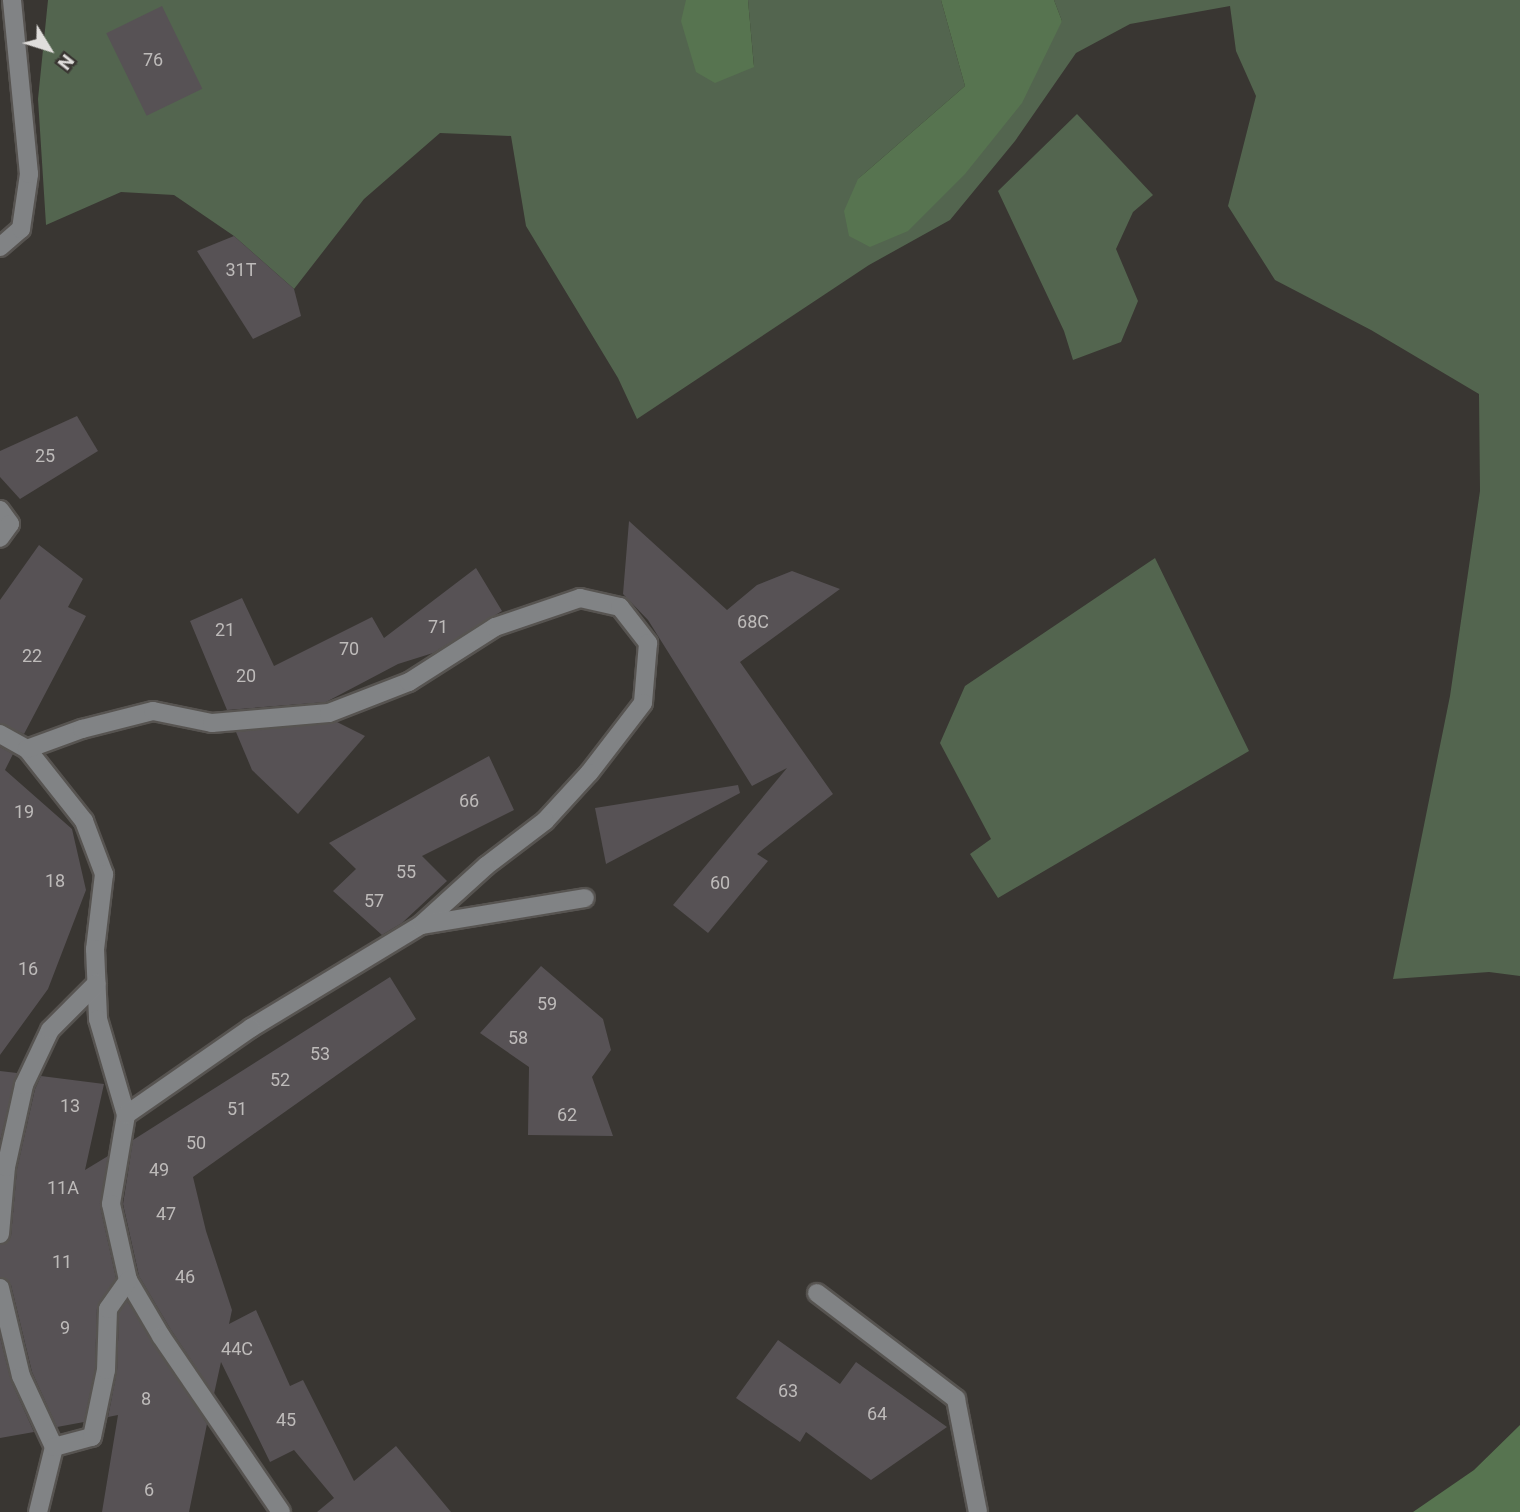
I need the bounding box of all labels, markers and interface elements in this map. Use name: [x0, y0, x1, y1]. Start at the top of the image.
north arrow: [14, 14, 84, 84]
house number: 76: [143, 49, 163, 71]
text: N: [53, 50, 79, 75]
house number: 31T: [226, 259, 256, 281]
house number: 25: [35, 445, 55, 467]
house number: 68C: [737, 611, 769, 633]
house number: 71: [428, 616, 448, 638]
house number: 21: [215, 619, 235, 641]
house number: 70: [339, 638, 359, 660]
house number: 22: [22, 645, 42, 667]
house number: 20: [236, 665, 256, 687]
house number: 66: [459, 790, 479, 812]
house number: 19: [14, 801, 34, 823]
house number: 55: [396, 861, 416, 883]
house number: 18: [45, 870, 65, 892]
house number: 60: [710, 872, 730, 894]
house number: 57: [364, 890, 384, 912]
house number: 16: [18, 958, 38, 980]
house number: 59: [537, 993, 557, 1015]
house number: 58: [508, 1027, 528, 1049]
house number: 53: [310, 1043, 330, 1065]
house number: 52: [270, 1069, 290, 1091]
house number: 13: [60, 1095, 80, 1117]
house number: 51: [227, 1098, 247, 1120]
house number: 62: [557, 1104, 577, 1126]
house number: 50: [186, 1132, 206, 1154]
house number: 49: [149, 1159, 169, 1181]
house number: 11A: [47, 1177, 79, 1199]
house number: 47: [156, 1203, 176, 1225]
house number: 11: [52, 1251, 72, 1273]
house number: 46: [175, 1266, 195, 1288]
house number: 9: [60, 1317, 70, 1339]
house number: 44C: [221, 1338, 253, 1360]
house number: 63: [778, 1380, 798, 1402]
house number: 8: [141, 1388, 151, 1410]
house number: 64: [867, 1403, 887, 1425]
house number: 45: [276, 1409, 296, 1431]
house number: 6: [144, 1479, 154, 1501]

